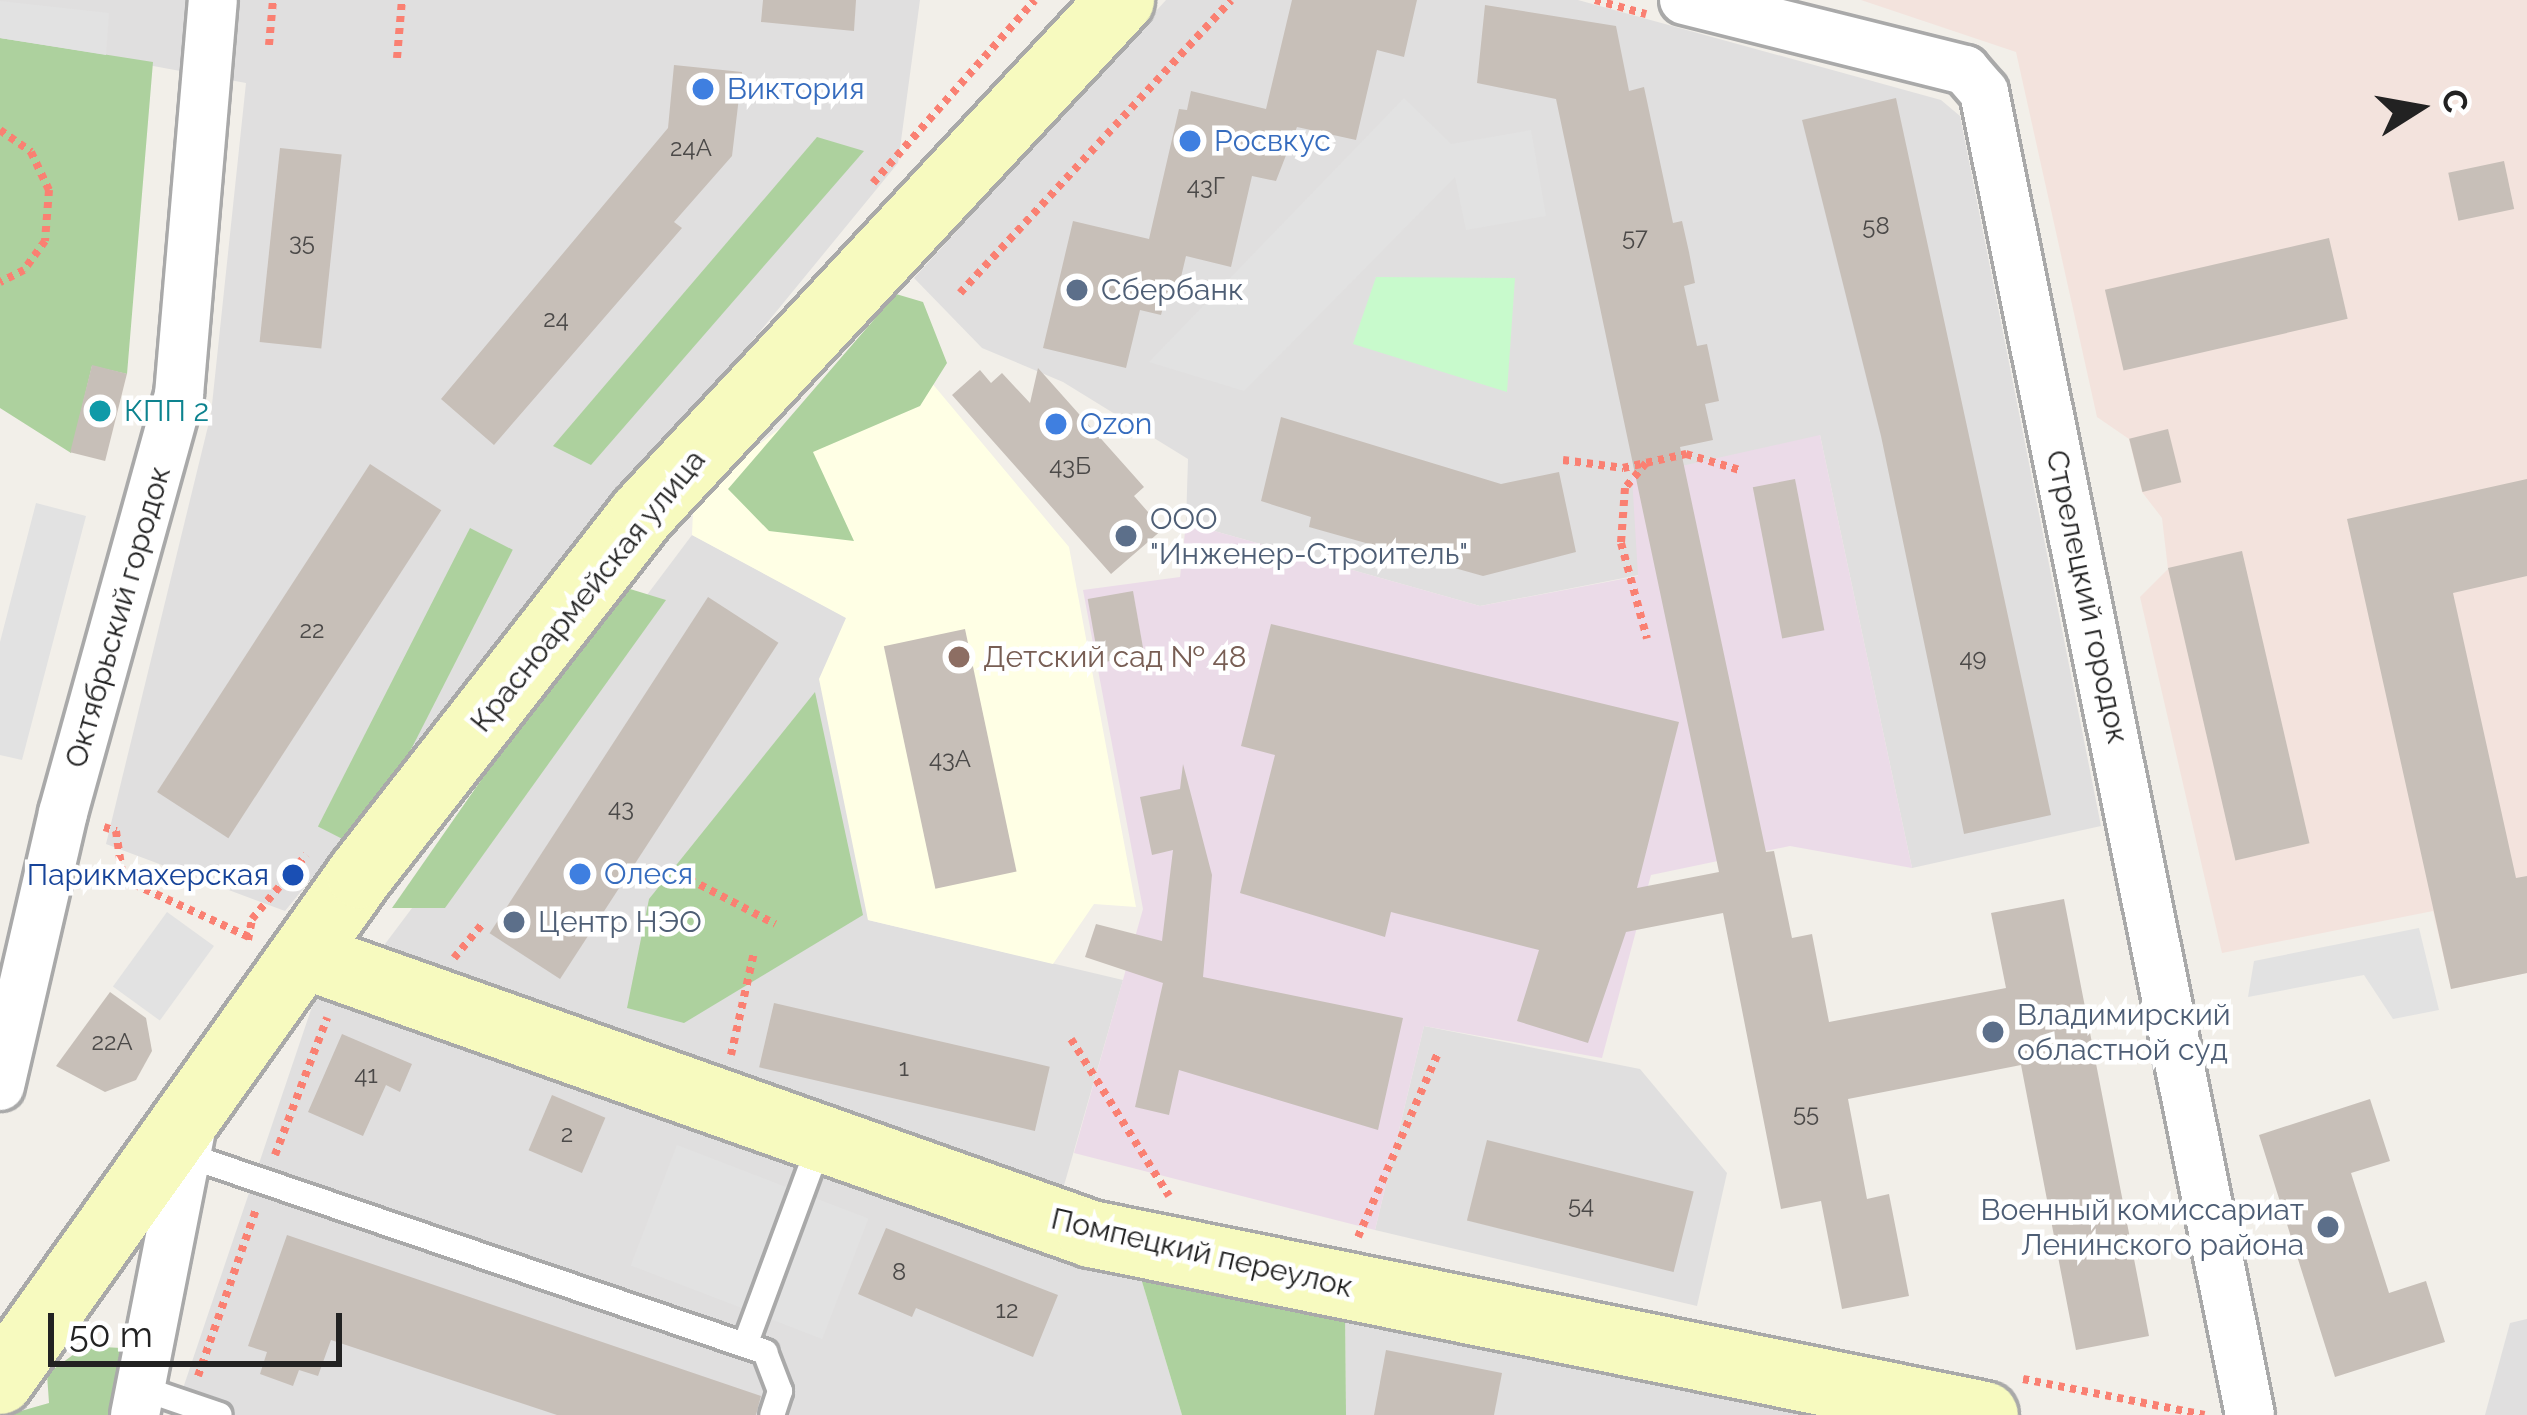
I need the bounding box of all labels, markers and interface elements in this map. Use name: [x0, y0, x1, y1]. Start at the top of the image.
north arrow: [2359, 48, 2479, 168]
place label: Виктория: [727, 71, 864, 107]
marker: Виктория: [690, 76, 716, 102]
text: С: [2434, 86, 2476, 116]
place label: Росвкус: [1214, 123, 1331, 159]
marker: Росвкус: [1177, 128, 1203, 154]
house number: 24А: [670, 134, 712, 162]
house number: 43Г: [1187, 172, 1225, 200]
house number: 58: [1862, 212, 1890, 240]
house number: 57: [1622, 223, 1648, 251]
house number: 35: [289, 228, 315, 256]
place label: Сбербанк: [1101, 272, 1244, 308]
marker: Сбербанк: [1064, 277, 1090, 303]
house number: 24: [543, 305, 569, 333]
place label: КПП 2: [124, 393, 209, 429]
marker: КПП 2: [87, 398, 113, 424]
place label: Ozon: [1080, 406, 1152, 442]
marker: Ozon: [1043, 411, 1069, 437]
street label: Красноармейская улица: [463, 442, 713, 740]
street label: Стрелецкий городок: [2038, 447, 2136, 747]
house number: 43Б: [1049, 452, 1091, 480]
street label: Октябрьский городок: [58, 462, 178, 772]
place label: ООО "Инженер-Строитель": [1150, 501, 1468, 572]
marker: ООО "Инженер-Строитель": [1113, 523, 1139, 549]
house number: 22: [299, 616, 325, 644]
place label: Детский сад № 48: [983, 639, 1247, 675]
marker: Детский сад № 48: [946, 644, 972, 670]
house number: 49: [1959, 644, 1987, 672]
house number: 43А: [929, 745, 971, 773]
house number: 43: [608, 794, 634, 822]
place label: Олеся: [604, 856, 693, 892]
place label: Парикмахерская: [27, 857, 269, 893]
marker: Олеся: [567, 861, 593, 887]
marker: Парикмахерская: [280, 862, 306, 888]
place label: Центр НЭО: [538, 904, 702, 940]
marker: Центр НЭО: [501, 909, 527, 935]
place label: Владимирский областной суд: [2017, 997, 2231, 1068]
marker: Владимирский областной суд: [1980, 1019, 2006, 1045]
house number: 22А: [91, 1028, 133, 1056]
house number: 1: [899, 1054, 909, 1082]
house number: 41: [354, 1061, 378, 1089]
house number: 55: [1793, 1099, 1819, 1127]
house number: 2: [561, 1120, 573, 1148]
house number: 54: [1568, 1191, 1594, 1219]
place label: Военный комиссариат Ленинского района: [1980, 1192, 2304, 1262]
street label: Помпецкий переулок: [1048, 1201, 1356, 1305]
marker: Военный комиссариат Ленинского района: [2315, 1214, 2341, 1240]
house number: 8: [892, 1258, 906, 1286]
scale bar: [54, 1289, 348, 1363]
house number: 12: [996, 1296, 1018, 1324]
text: 50 m: [69, 1313, 153, 1355]

